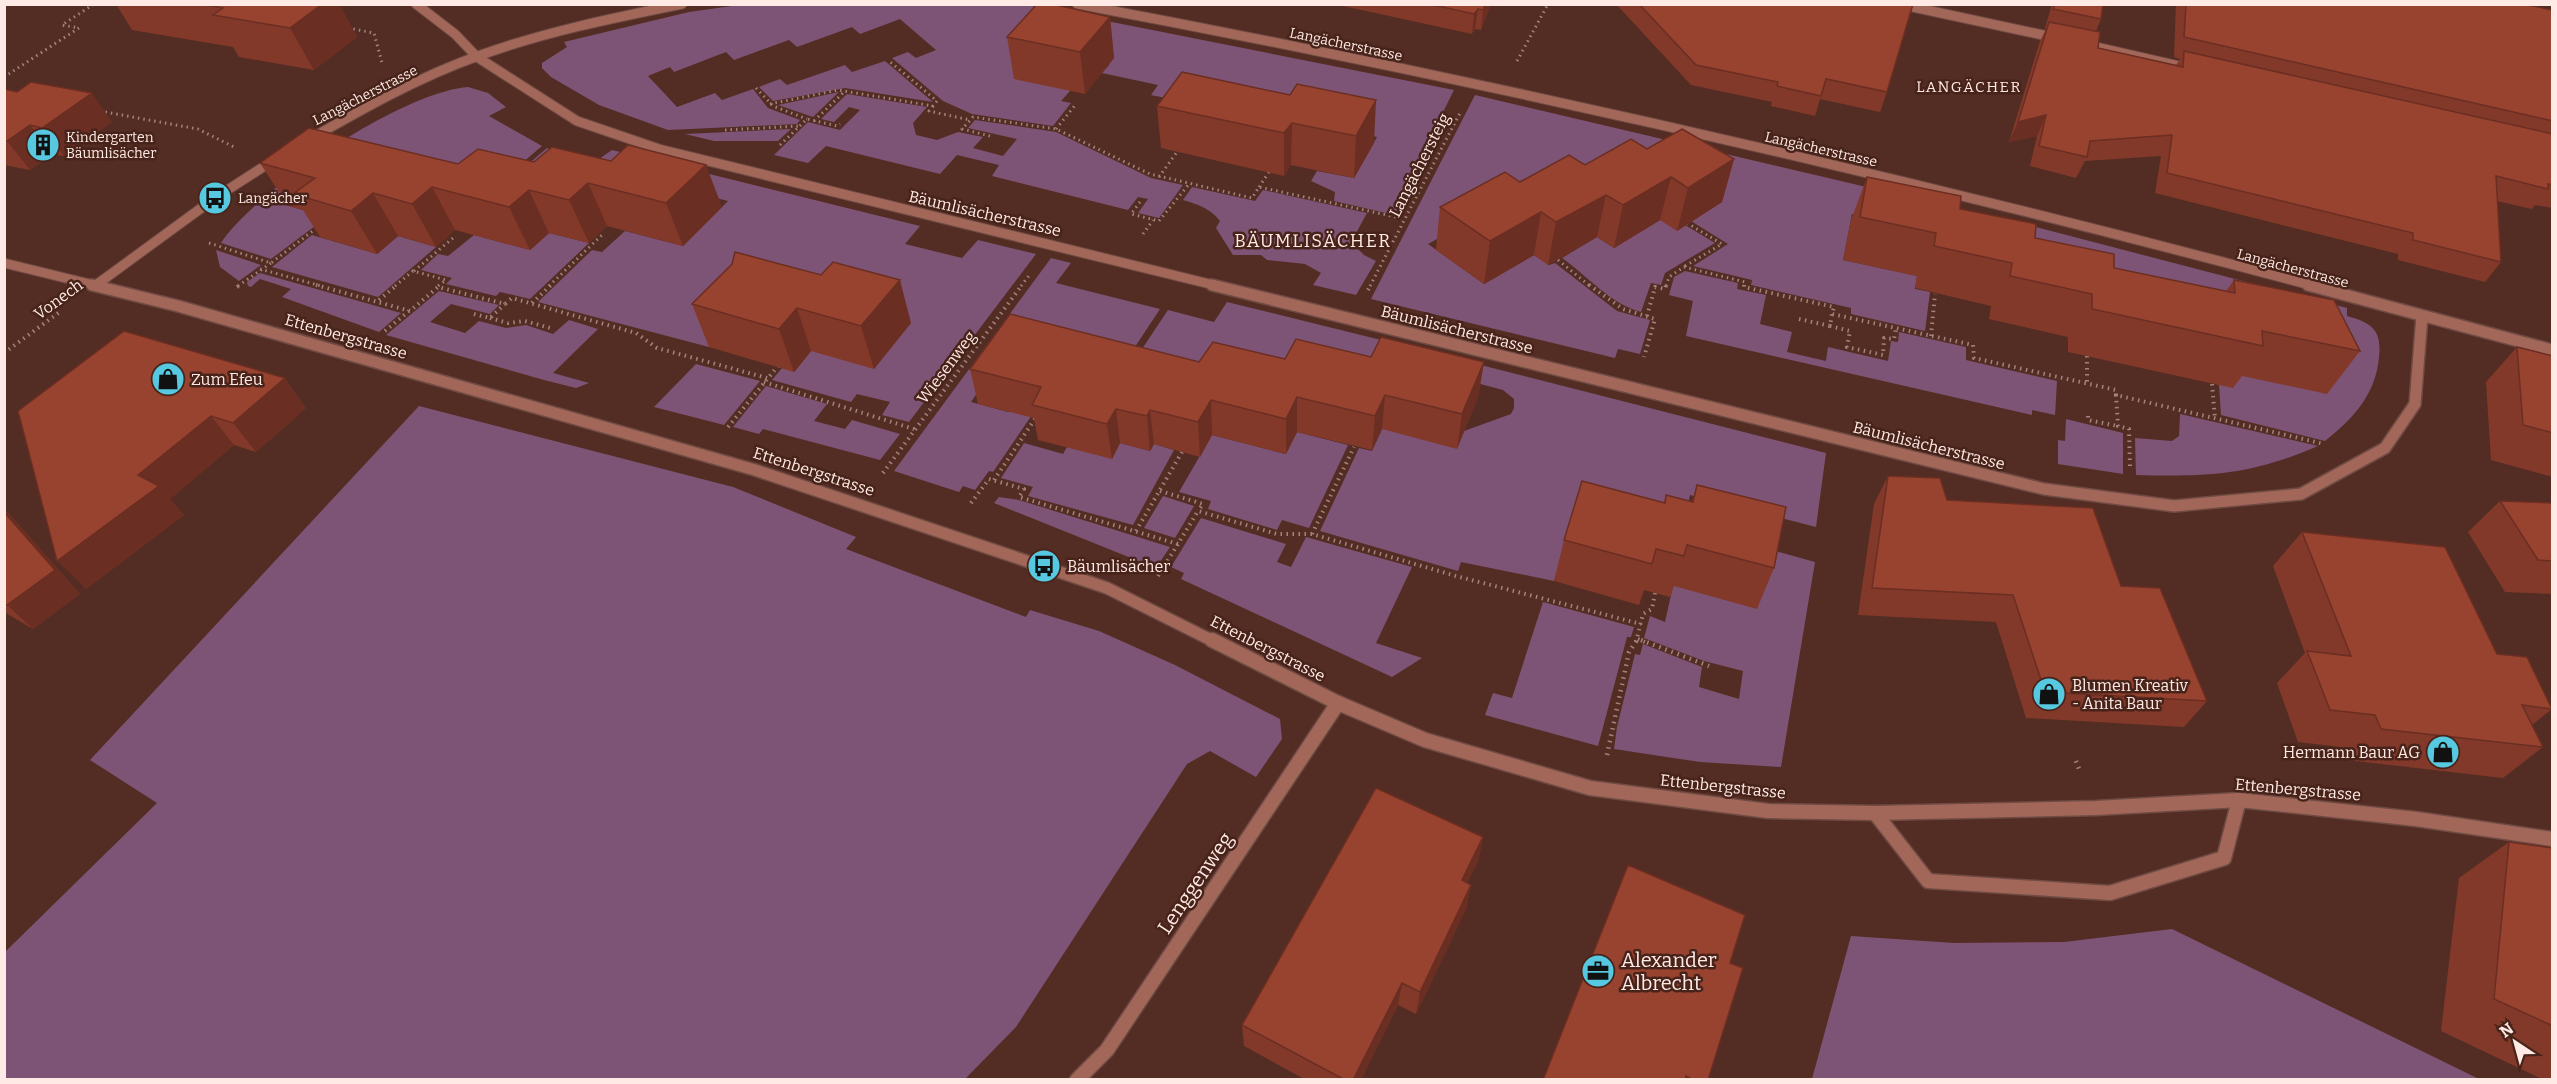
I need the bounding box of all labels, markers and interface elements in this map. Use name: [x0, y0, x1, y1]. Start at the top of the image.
street label: Langächerstrasse: [1288, 24, 1404, 65]
street label: Langächerstrasse: [310, 62, 420, 129]
district label: LANGÄCHER: [1916, 78, 2022, 96]
street label: Langächersteig: [1385, 110, 1454, 220]
building icon: Kindergarten Bäumlisächer: [25, 127, 61, 163]
street label: Langächerstrasse: [1763, 128, 1879, 171]
place label: Kindergarten Bäumlisächer: [66, 129, 156, 162]
bus stop icon: Langächer: [197, 180, 233, 216]
street label: Bäumlisächerstrasse: [907, 187, 1063, 240]
place label: Langächer: [238, 190, 307, 207]
district label: BÄUMLISÄCHER: [1234, 230, 1392, 252]
street label: Langächerstrasse: [2235, 245, 2351, 292]
street label: Vonech: [30, 275, 87, 324]
street label: Bäumlisächerstrasse: [1379, 301, 1535, 358]
street label: Ettenbergstrasse: [283, 310, 409, 363]
street label: Wiesenweg: [913, 327, 980, 407]
shop icon: Zum Efeu: [150, 361, 186, 397]
place label: Zum Efeu: [191, 370, 263, 389]
street label: Bäumlisächerstrasse: [1851, 417, 2007, 474]
street label: Ettenbergstrasse: [751, 443, 877, 500]
bus stop icon: Bäumlisächer: [1026, 548, 1062, 584]
place label: Bäumlisächer: [1067, 557, 1170, 576]
street label: Ettenbergstrasse: [1207, 611, 1328, 686]
shop icon: Blumen Kreativ - Anita Baur: [2031, 676, 2067, 712]
place label: Blumen Kreativ - Anita Baur: [2072, 676, 2189, 713]
shop icon: Hermann Baur AG: [2425, 734, 2461, 770]
place label: Hermann Baur AG: [2283, 743, 2420, 762]
street label: Ettenbergstrasse: [1659, 770, 1787, 803]
street label: Ettenbergstrasse: [2234, 775, 2362, 804]
street label: Lenggenweg: [1152, 828, 1238, 938]
place label: Alexander Albrecht: [1621, 948, 1717, 995]
office icon: Alexander Albrecht: [1580, 953, 1616, 989]
north arrow: [2485, 1012, 2545, 1072]
text: N: [2496, 1019, 2517, 1042]

